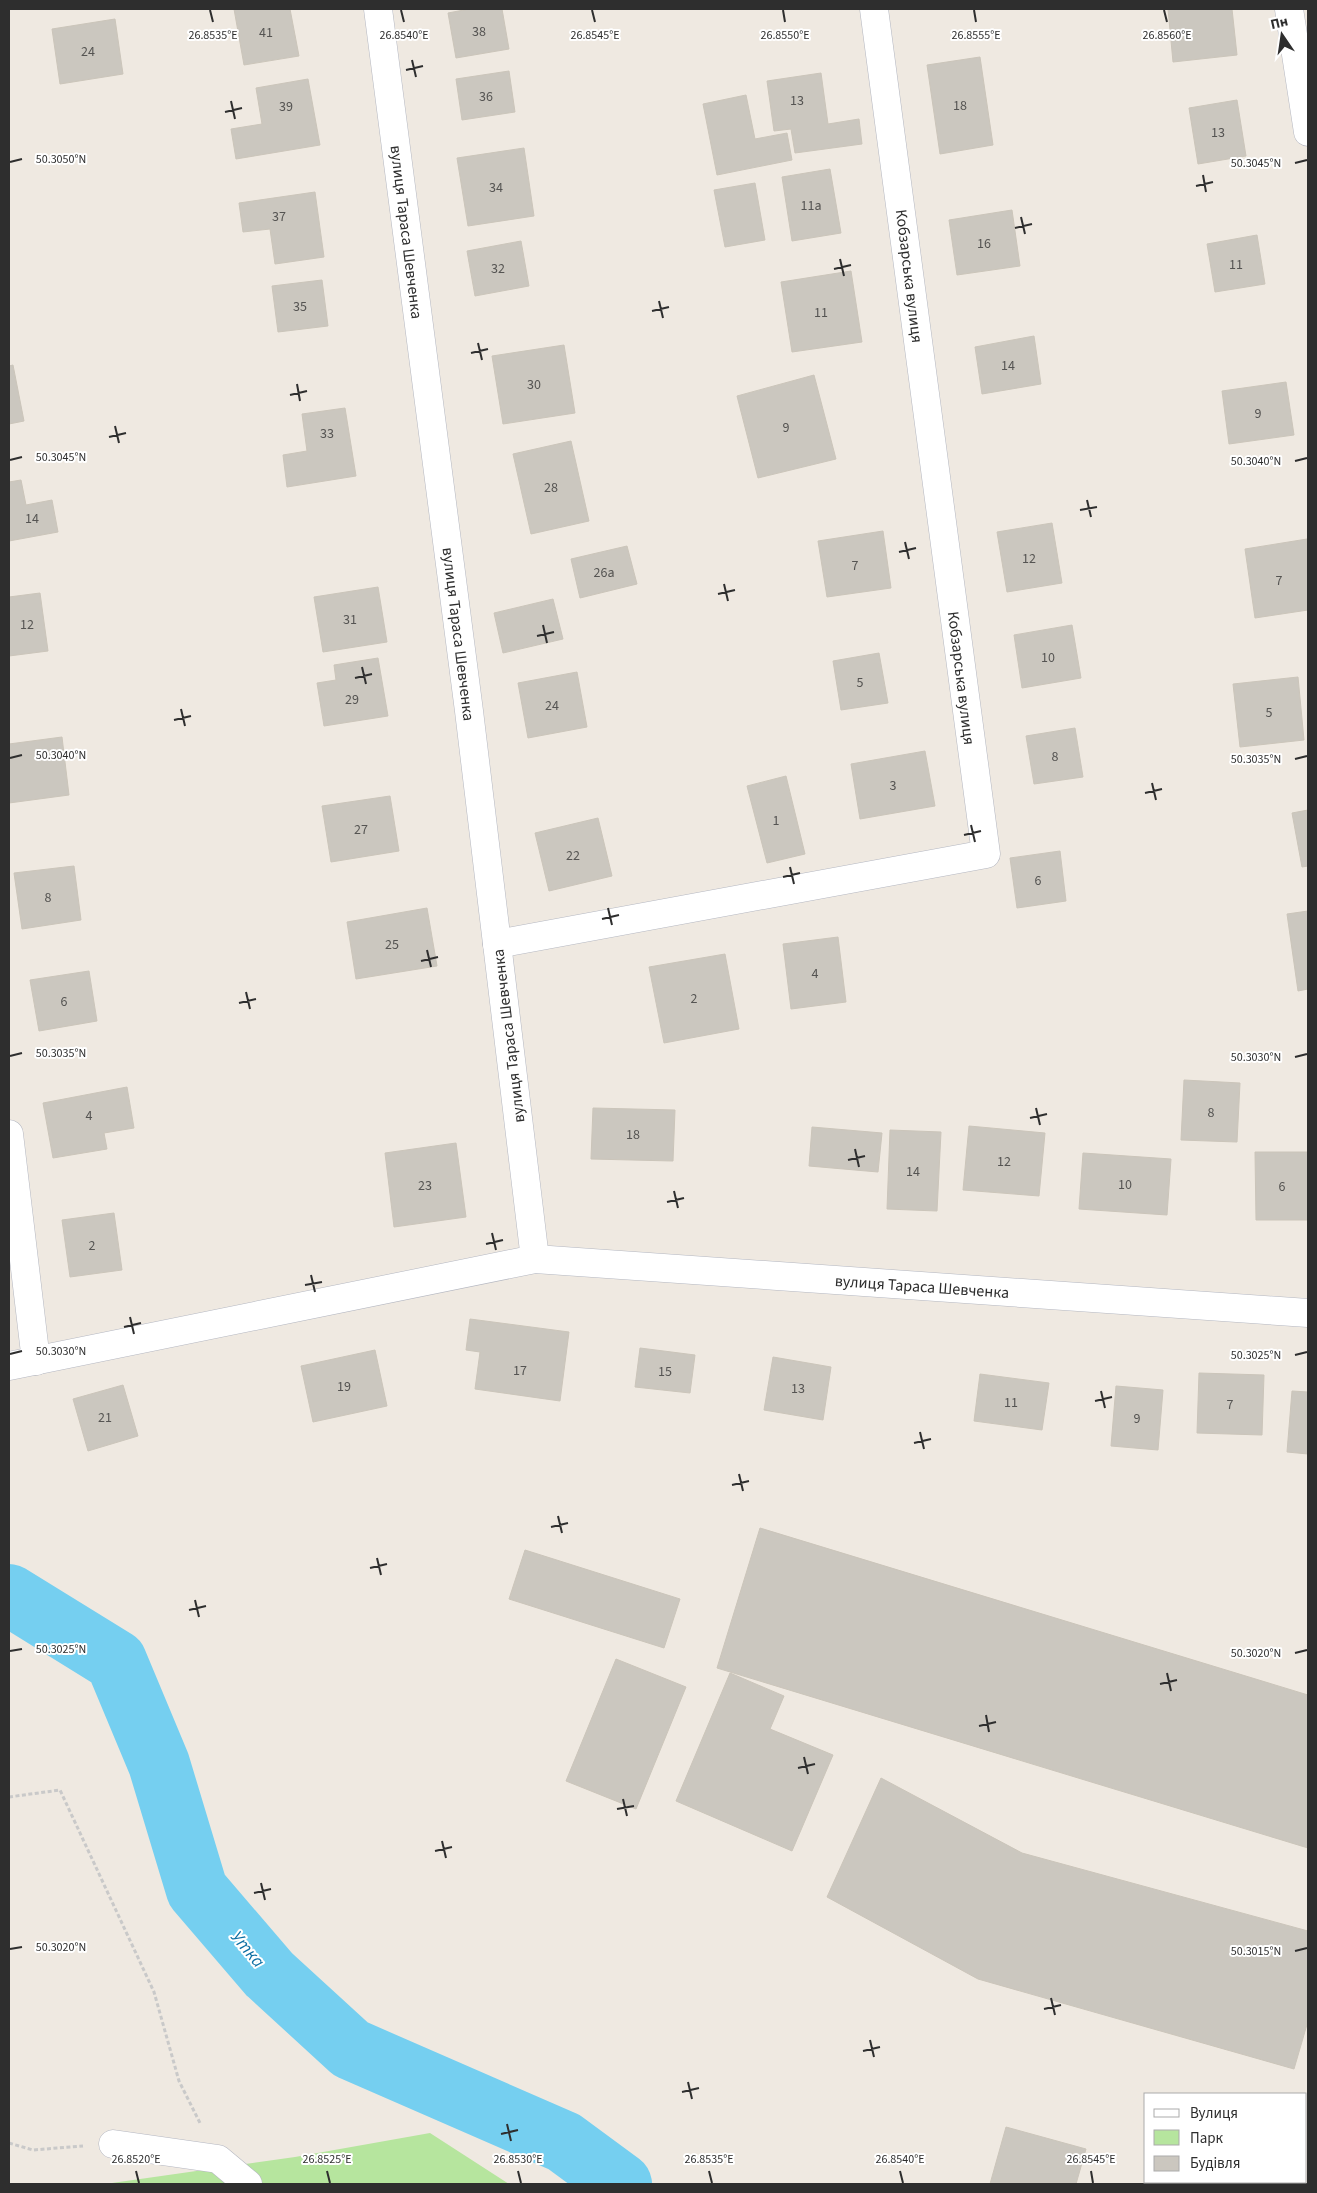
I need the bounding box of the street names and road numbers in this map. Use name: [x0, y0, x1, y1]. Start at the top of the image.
street label: вулиця Тараса Шевченка: [384, 144, 428, 320]
street label: Кобзарська вулиця: [890, 208, 928, 344]
street label: вулиця Тараса Шевченка: [436, 546, 480, 722]
street label: Кобзарська вулиця: [942, 610, 980, 746]
street label: вулиця Тараса Шевченка: [487, 948, 531, 1124]
street label: вулиця Тараса Шевченка: [834, 1270, 1010, 1304]

